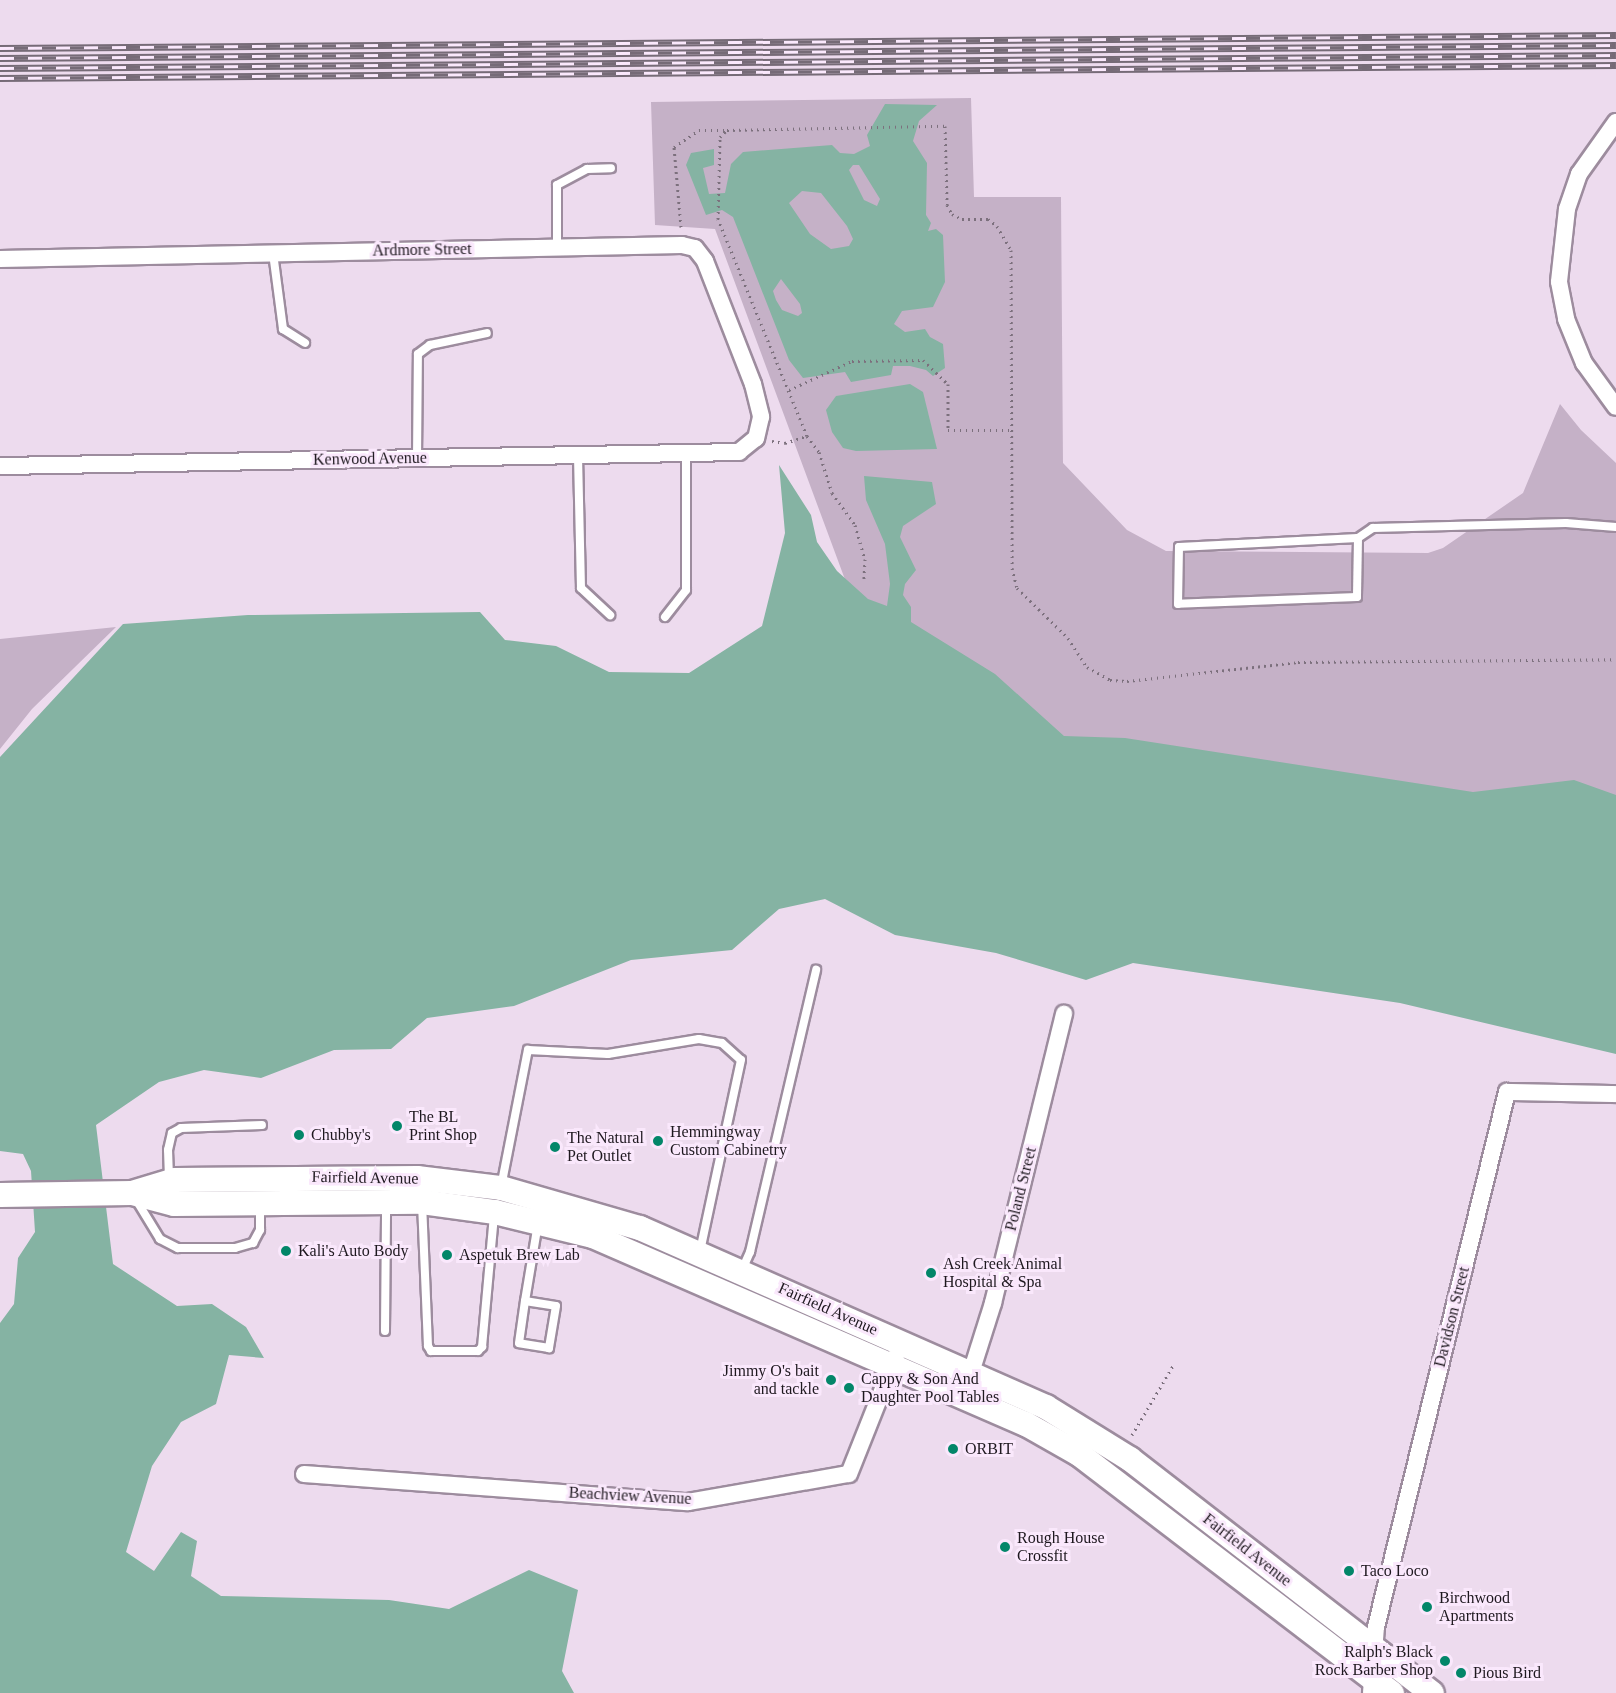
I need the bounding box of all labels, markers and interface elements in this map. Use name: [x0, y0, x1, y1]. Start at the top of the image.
street label: Ardmore Street: [372, 240, 472, 260]
street label: Kenwood Avenue: [312, 448, 428, 470]
place label: The BL Print Shop: [409, 1107, 477, 1145]
marker: The BL Print Shop: [390, 1119, 404, 1133]
place label: Hemmingway Custom Cabinetry: [670, 1122, 787, 1160]
place label: Chubby's: [311, 1125, 371, 1145]
marker: Chubby's: [292, 1128, 306, 1142]
place label: The Natural Pet Outlet: [567, 1128, 644, 1166]
marker: Hemmingway Custom Cabinetry: [651, 1134, 665, 1148]
marker: The Natural Pet Outlet: [548, 1140, 562, 1154]
street label: Poland Street: [1001, 1145, 1041, 1233]
street label: Fairfield Avenue: [311, 1167, 419, 1189]
place label: Kali's Auto Body: [298, 1241, 409, 1261]
marker: Kali's Auto Body: [279, 1244, 293, 1258]
place label: Aspetuk Brew Lab: [459, 1245, 580, 1265]
marker: Aspetuk Brew Lab: [440, 1248, 454, 1262]
place label: Ash Creek Animal Hospital & Spa: [943, 1254, 1063, 1292]
street label: Davidson Street: [1430, 1265, 1474, 1369]
marker: Ash Creek Animal Hospital & Spa: [924, 1266, 938, 1280]
street label: Fairfield Avenue: [775, 1278, 881, 1340]
place label: Jimmy O's bait and tackle: [723, 1361, 819, 1399]
place label: Cappy & Son And Daughter Pool Tables: [861, 1369, 999, 1407]
marker: Jimmy O's bait and tackle: [824, 1373, 838, 1387]
marker: Cappy & Son And Daughter Pool Tables: [842, 1381, 856, 1395]
place label: ORBIT: [965, 1439, 1013, 1459]
marker: ORBIT: [946, 1442, 960, 1456]
street label: Beachview Avenue: [568, 1483, 692, 1509]
street label: Fairfield Avenue: [1199, 1509, 1295, 1591]
place label: Rough House Crossfit: [1017, 1528, 1105, 1566]
marker: Rough House Crossfit: [998, 1540, 1012, 1554]
place label: Taco Loco: [1361, 1561, 1429, 1581]
marker: Taco Loco: [1342, 1564, 1356, 1578]
place label: Birchwood Apartments: [1439, 1588, 1514, 1626]
marker: Birchwood Apartments: [1420, 1600, 1434, 1614]
place label: Ralph's Black Rock Barber Shop: [1315, 1642, 1433, 1680]
marker: Ralph's Black Rock Barber Shop: [1438, 1654, 1452, 1668]
place label: Pious Bird: [1473, 1663, 1541, 1683]
marker: Pious Bird: [1454, 1666, 1468, 1680]

